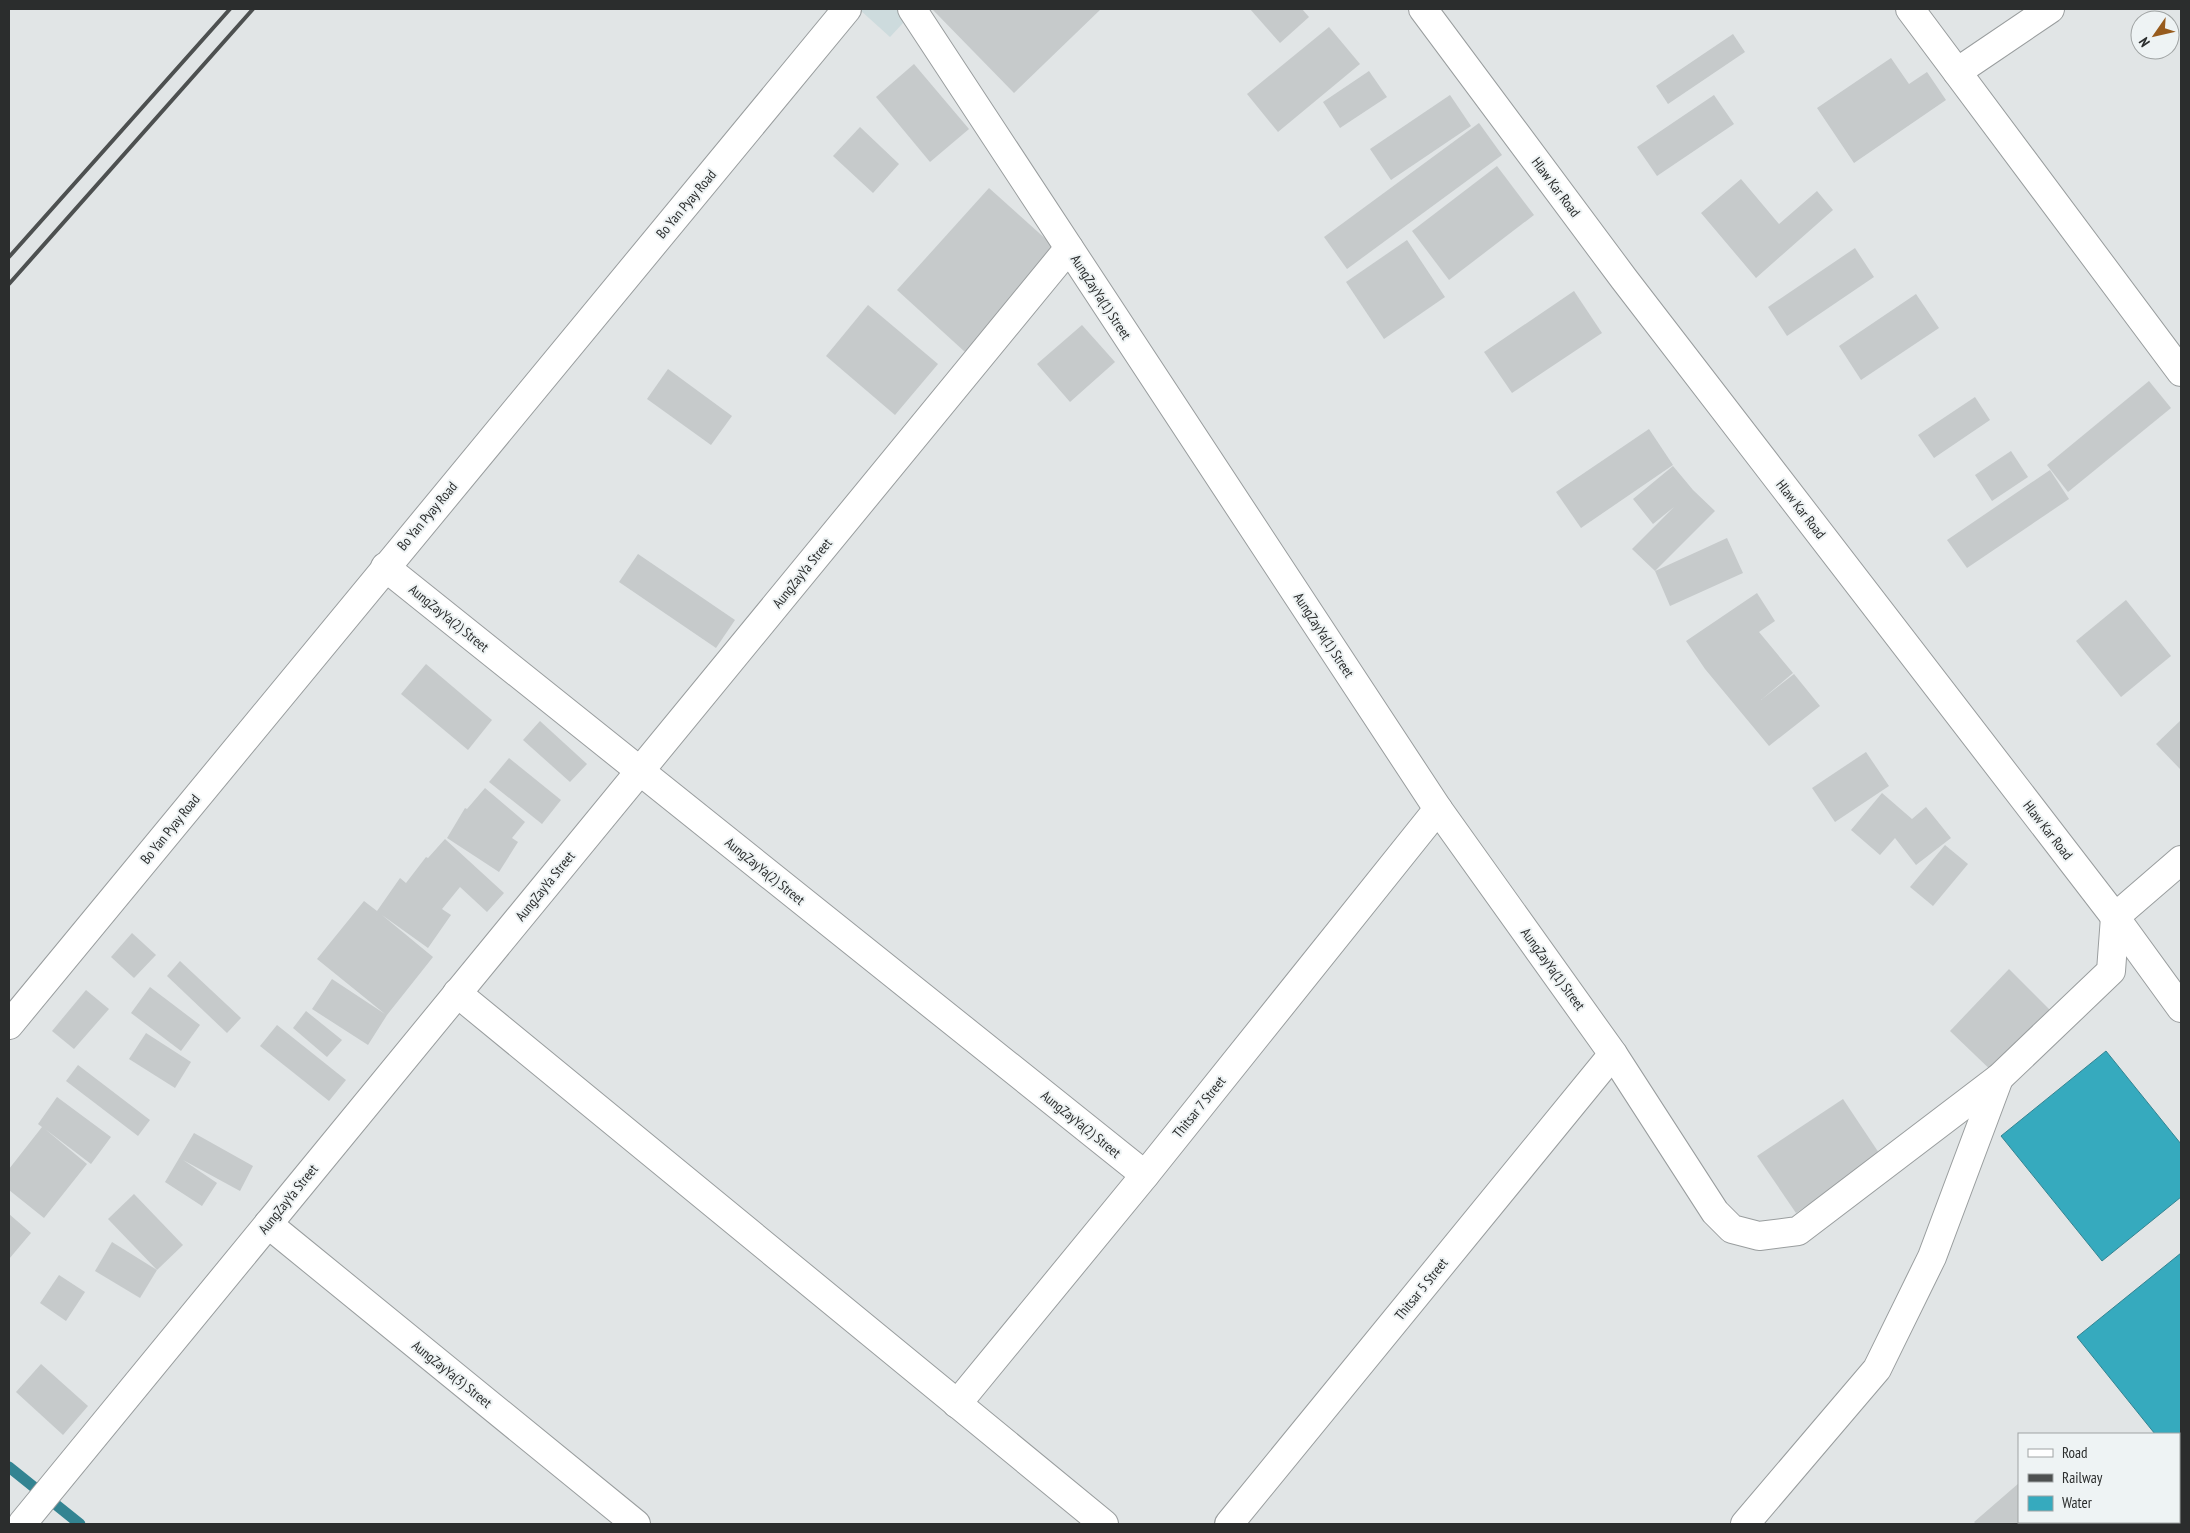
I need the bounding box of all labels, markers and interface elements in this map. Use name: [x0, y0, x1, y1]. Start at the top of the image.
north arrow: [2130, 10, 2180, 60]
text: N: [2135, 34, 2154, 50]
street label: Hlaw Kar Road: [1528, 154, 1584, 220]
street label: Bo Yan Pyay Road: [652, 166, 720, 242]
street label: AungZayYa(1) Street: [1067, 251, 1135, 343]
street label: Hlaw Kar Road: [1772, 476, 1830, 542]
street label: Bo Yan Pyay Road: [393, 478, 461, 554]
street label: AungZayYa Street: [768, 534, 836, 612]
street label: AungZayYa(2) Street: [405, 580, 493, 656]
street label: AungZayYa(1) Street: [1290, 589, 1358, 681]
street label: Bo Yan Pyay Road: [136, 791, 204, 867]
street label: Hlaw Kar Road: [2019, 797, 2077, 863]
street label: AungZayYa(2) Street: [721, 833, 809, 909]
street label: AungZayYa Street: [511, 847, 579, 925]
street label: AungZayYa(1) Street: [1517, 924, 1589, 1014]
street label: Thitsar 7 Street: [1169, 1072, 1229, 1141]
street label: AungZayYa(2) Street: [1037, 1086, 1125, 1162]
street label: AungZayYa Street: [254, 1160, 322, 1238]
street label: Thitsar 5 Street: [1390, 1254, 1452, 1324]
street label: AungZayYa(3) Street: [408, 1336, 496, 1412]
legend: [2018, 1433, 2180, 1523]
text: Road: [2062, 1443, 2088, 1462]
text: Railway: [2062, 1468, 2103, 1487]
text: Water: [2062, 1493, 2093, 1512]

